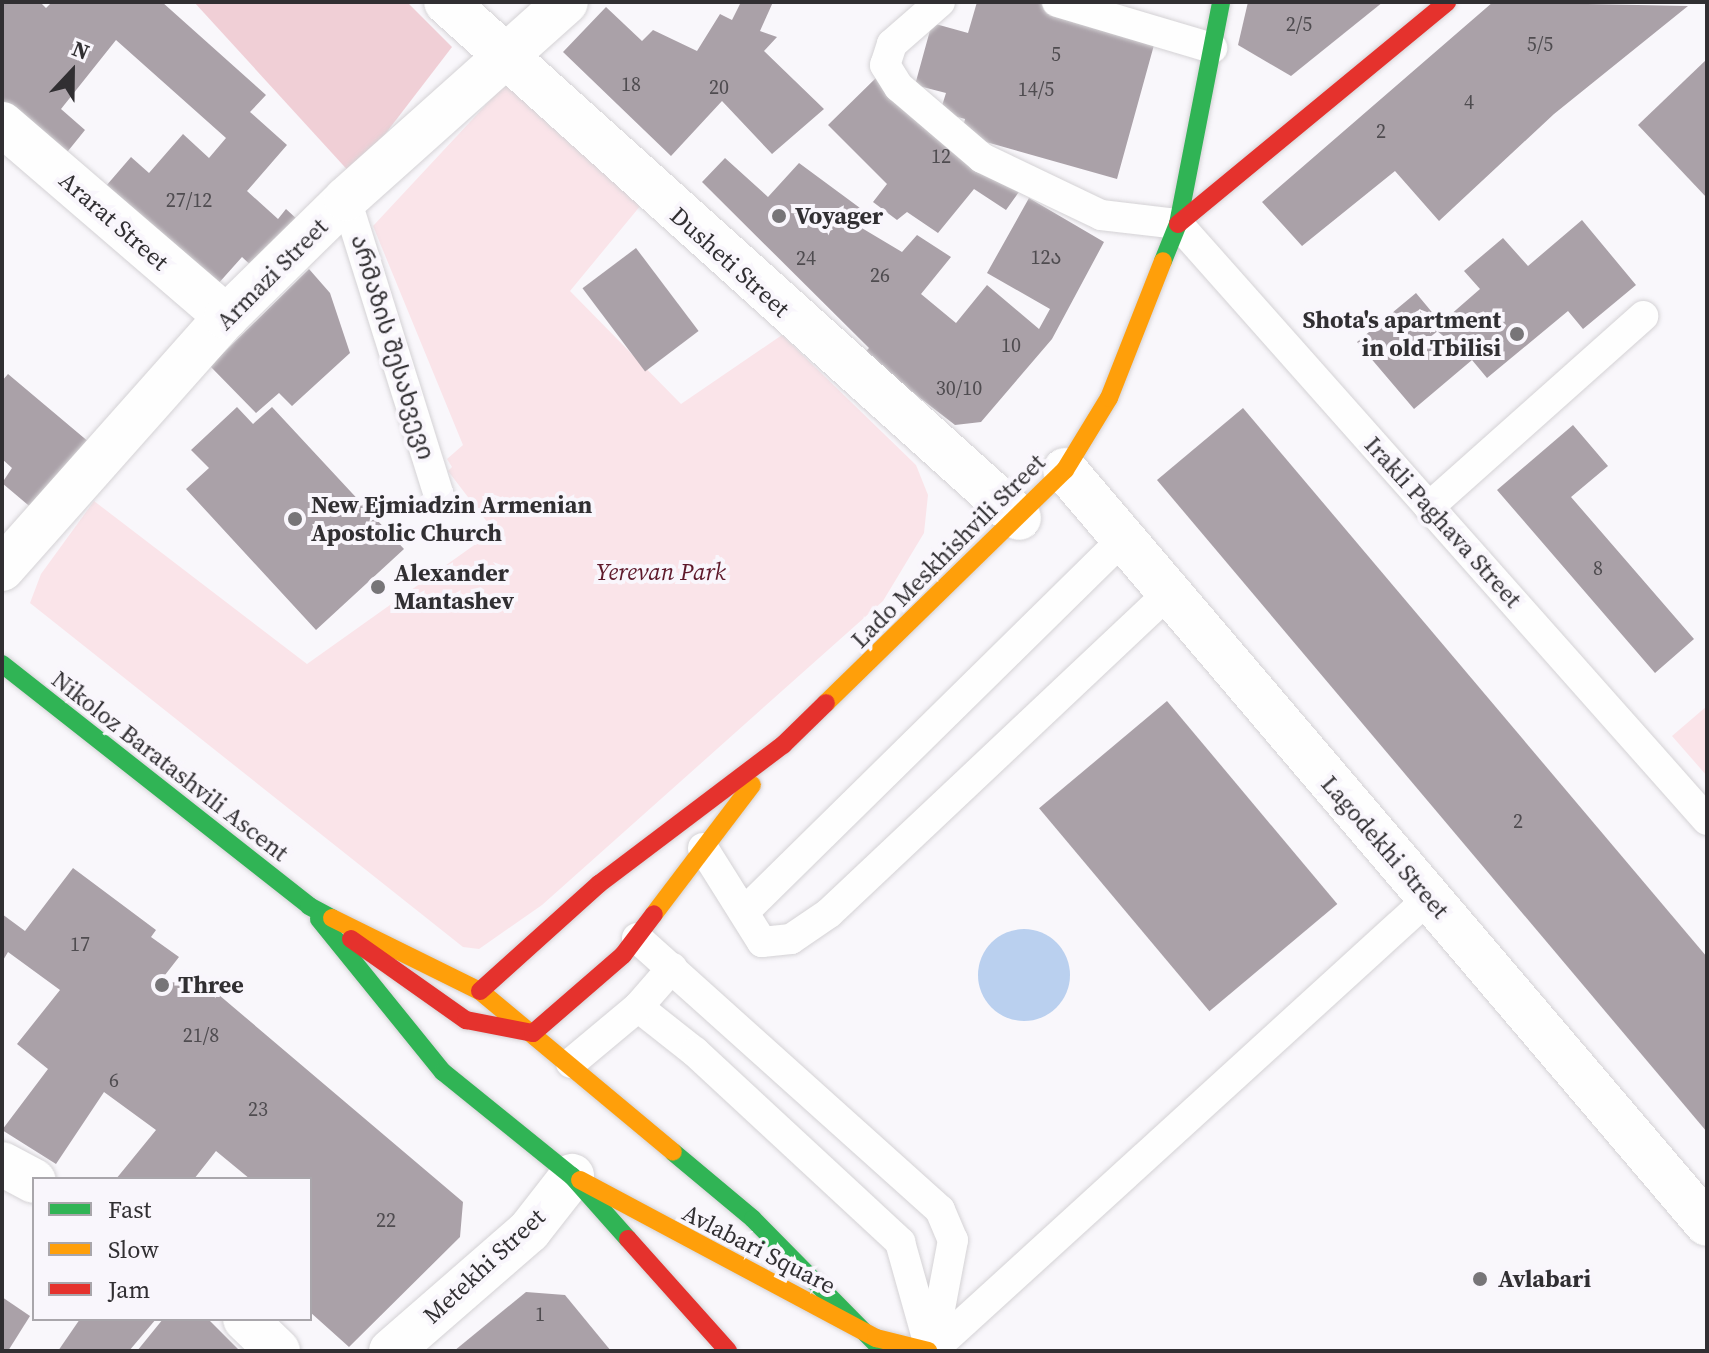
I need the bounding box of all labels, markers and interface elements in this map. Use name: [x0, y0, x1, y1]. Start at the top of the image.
house number: 2/5: [1286, 12, 1312, 36]
north arrow: [32, 32, 112, 112]
house number: 5/5: [1527, 32, 1553, 56]
text: N: [68, 33, 94, 67]
house number: 5: [1051, 42, 1061, 66]
house number: 18: [621, 72, 641, 96]
house number: 20: [709, 75, 729, 99]
house number: 14/5: [1018, 77, 1054, 101]
house number: 4: [1464, 90, 1474, 114]
house number: 2: [1376, 119, 1386, 143]
house number: 12: [931, 144, 951, 168]
street label: Ararat Street: [53, 166, 175, 276]
house number: 27/12: [166, 188, 212, 212]
street label: Dusheti Street: [664, 201, 796, 323]
place label: Voyager: [795, 202, 883, 230]
marker: Voyager: [770, 207, 788, 225]
street label: Armazi Street: [210, 212, 334, 336]
street label: არმაზის შესახვევი: [345, 231, 441, 463]
house number: 12ა: [1031, 245, 1061, 269]
house number: 24: [796, 246, 816, 270]
house number: 26: [870, 263, 890, 287]
place label: Shota's apartment in old Tbilisi: [1302, 306, 1501, 362]
marker: Shota's apartment in old Tbilisi: [1508, 325, 1526, 343]
house number: 10: [1001, 333, 1021, 357]
house number: 30/10: [936, 376, 982, 400]
street label: Irakli Paghava Street: [1359, 431, 1527, 613]
street label: Lado Meskhishvili Street: [845, 448, 1051, 654]
place label: New Ejmiadzin Armenian Apostolic Church: [311, 491, 592, 547]
marker: New Ejmiadzin Armenian Apostolic Church: [286, 510, 304, 528]
house number: 8: [1593, 556, 1603, 580]
park label: Yerevan Park: [596, 558, 726, 586]
place label: Alexander Mantashev: [394, 559, 514, 615]
marker: Alexander Mantashev: [369, 578, 387, 596]
street label: Nikoloz Baratashvili Ascent: [46, 665, 294, 867]
street label: Lagodekhi Street: [1315, 770, 1455, 924]
house number: 2: [1513, 809, 1523, 833]
house number: 17: [70, 932, 90, 956]
place label: Three: [178, 971, 244, 999]
marker: Three: [153, 976, 171, 994]
house number: 21/8: [183, 1023, 219, 1047]
house number: 6: [109, 1068, 119, 1092]
house number: 23: [248, 1097, 268, 1121]
legend: [32, 1177, 312, 1321]
text: Fast: [108, 1193, 151, 1226]
street label: Avlabari Square: [678, 1198, 840, 1300]
street label: Metekhi Street: [417, 1202, 551, 1330]
house number: 22: [376, 1208, 396, 1232]
text: Slow: [108, 1233, 159, 1266]
place label: Avlabari: [1498, 1265, 1591, 1293]
marker: Avlabari: [1469, 1268, 1491, 1290]
text: Jam: [108, 1273, 150, 1306]
house number: 1: [535, 1302, 545, 1326]

